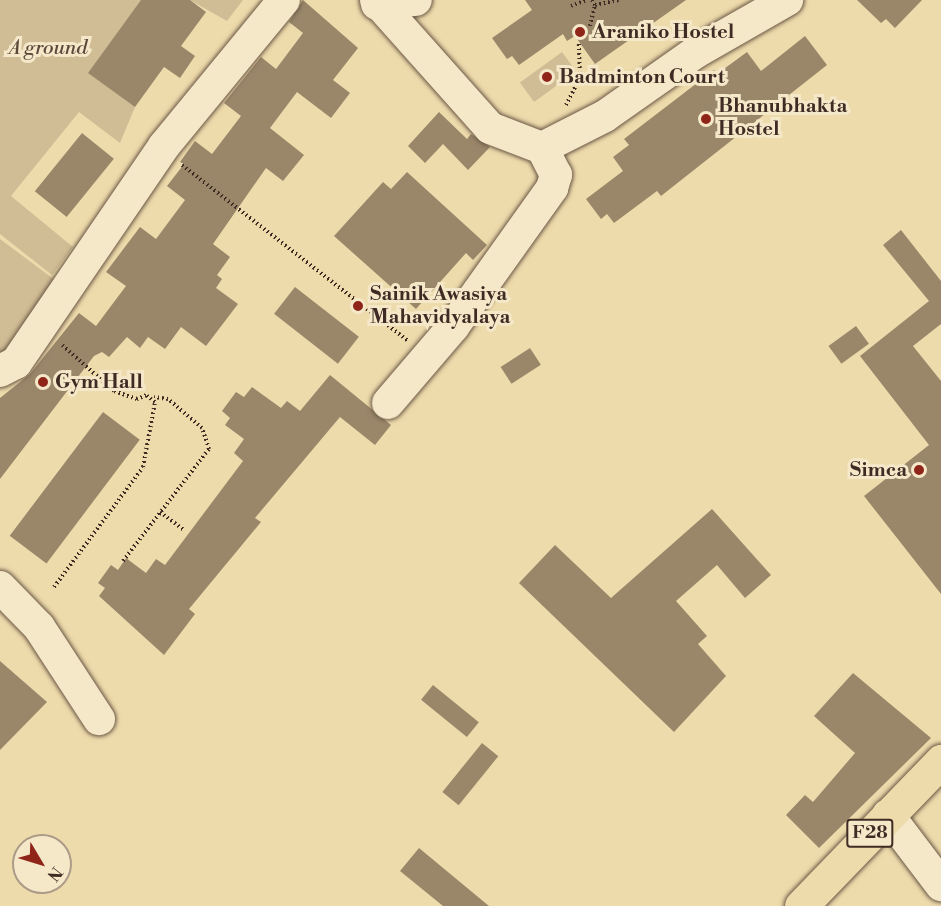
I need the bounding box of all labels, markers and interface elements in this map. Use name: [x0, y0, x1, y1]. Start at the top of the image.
place label: Araniko Hostel: [592, 20, 734, 44]
marker: Araniko Hostel: [573, 25, 587, 39]
park label: A ground: [9, 36, 87, 60]
place label: Badminton Court: [559, 65, 725, 89]
marker: Badminton Court: [540, 70, 554, 84]
place label: Bhanubhakta Hostel: [718, 95, 847, 142]
marker: Bhanubhakta Hostel: [699, 112, 713, 126]
place label: Sainik Awasiya Mahavidyalaya: [370, 282, 510, 329]
marker: Sainik Awasiya Mahavidyalaya: [351, 299, 365, 313]
place label: Gym Hall: [55, 370, 143, 394]
marker: Gym Hall: [36, 375, 50, 389]
place label: Simca: [850, 458, 907, 482]
marker: Simca: [912, 463, 926, 477]
road number: F28: [846, 818, 894, 848]
north arrow: [12, 834, 72, 894]
text: N: [43, 863, 66, 885]

